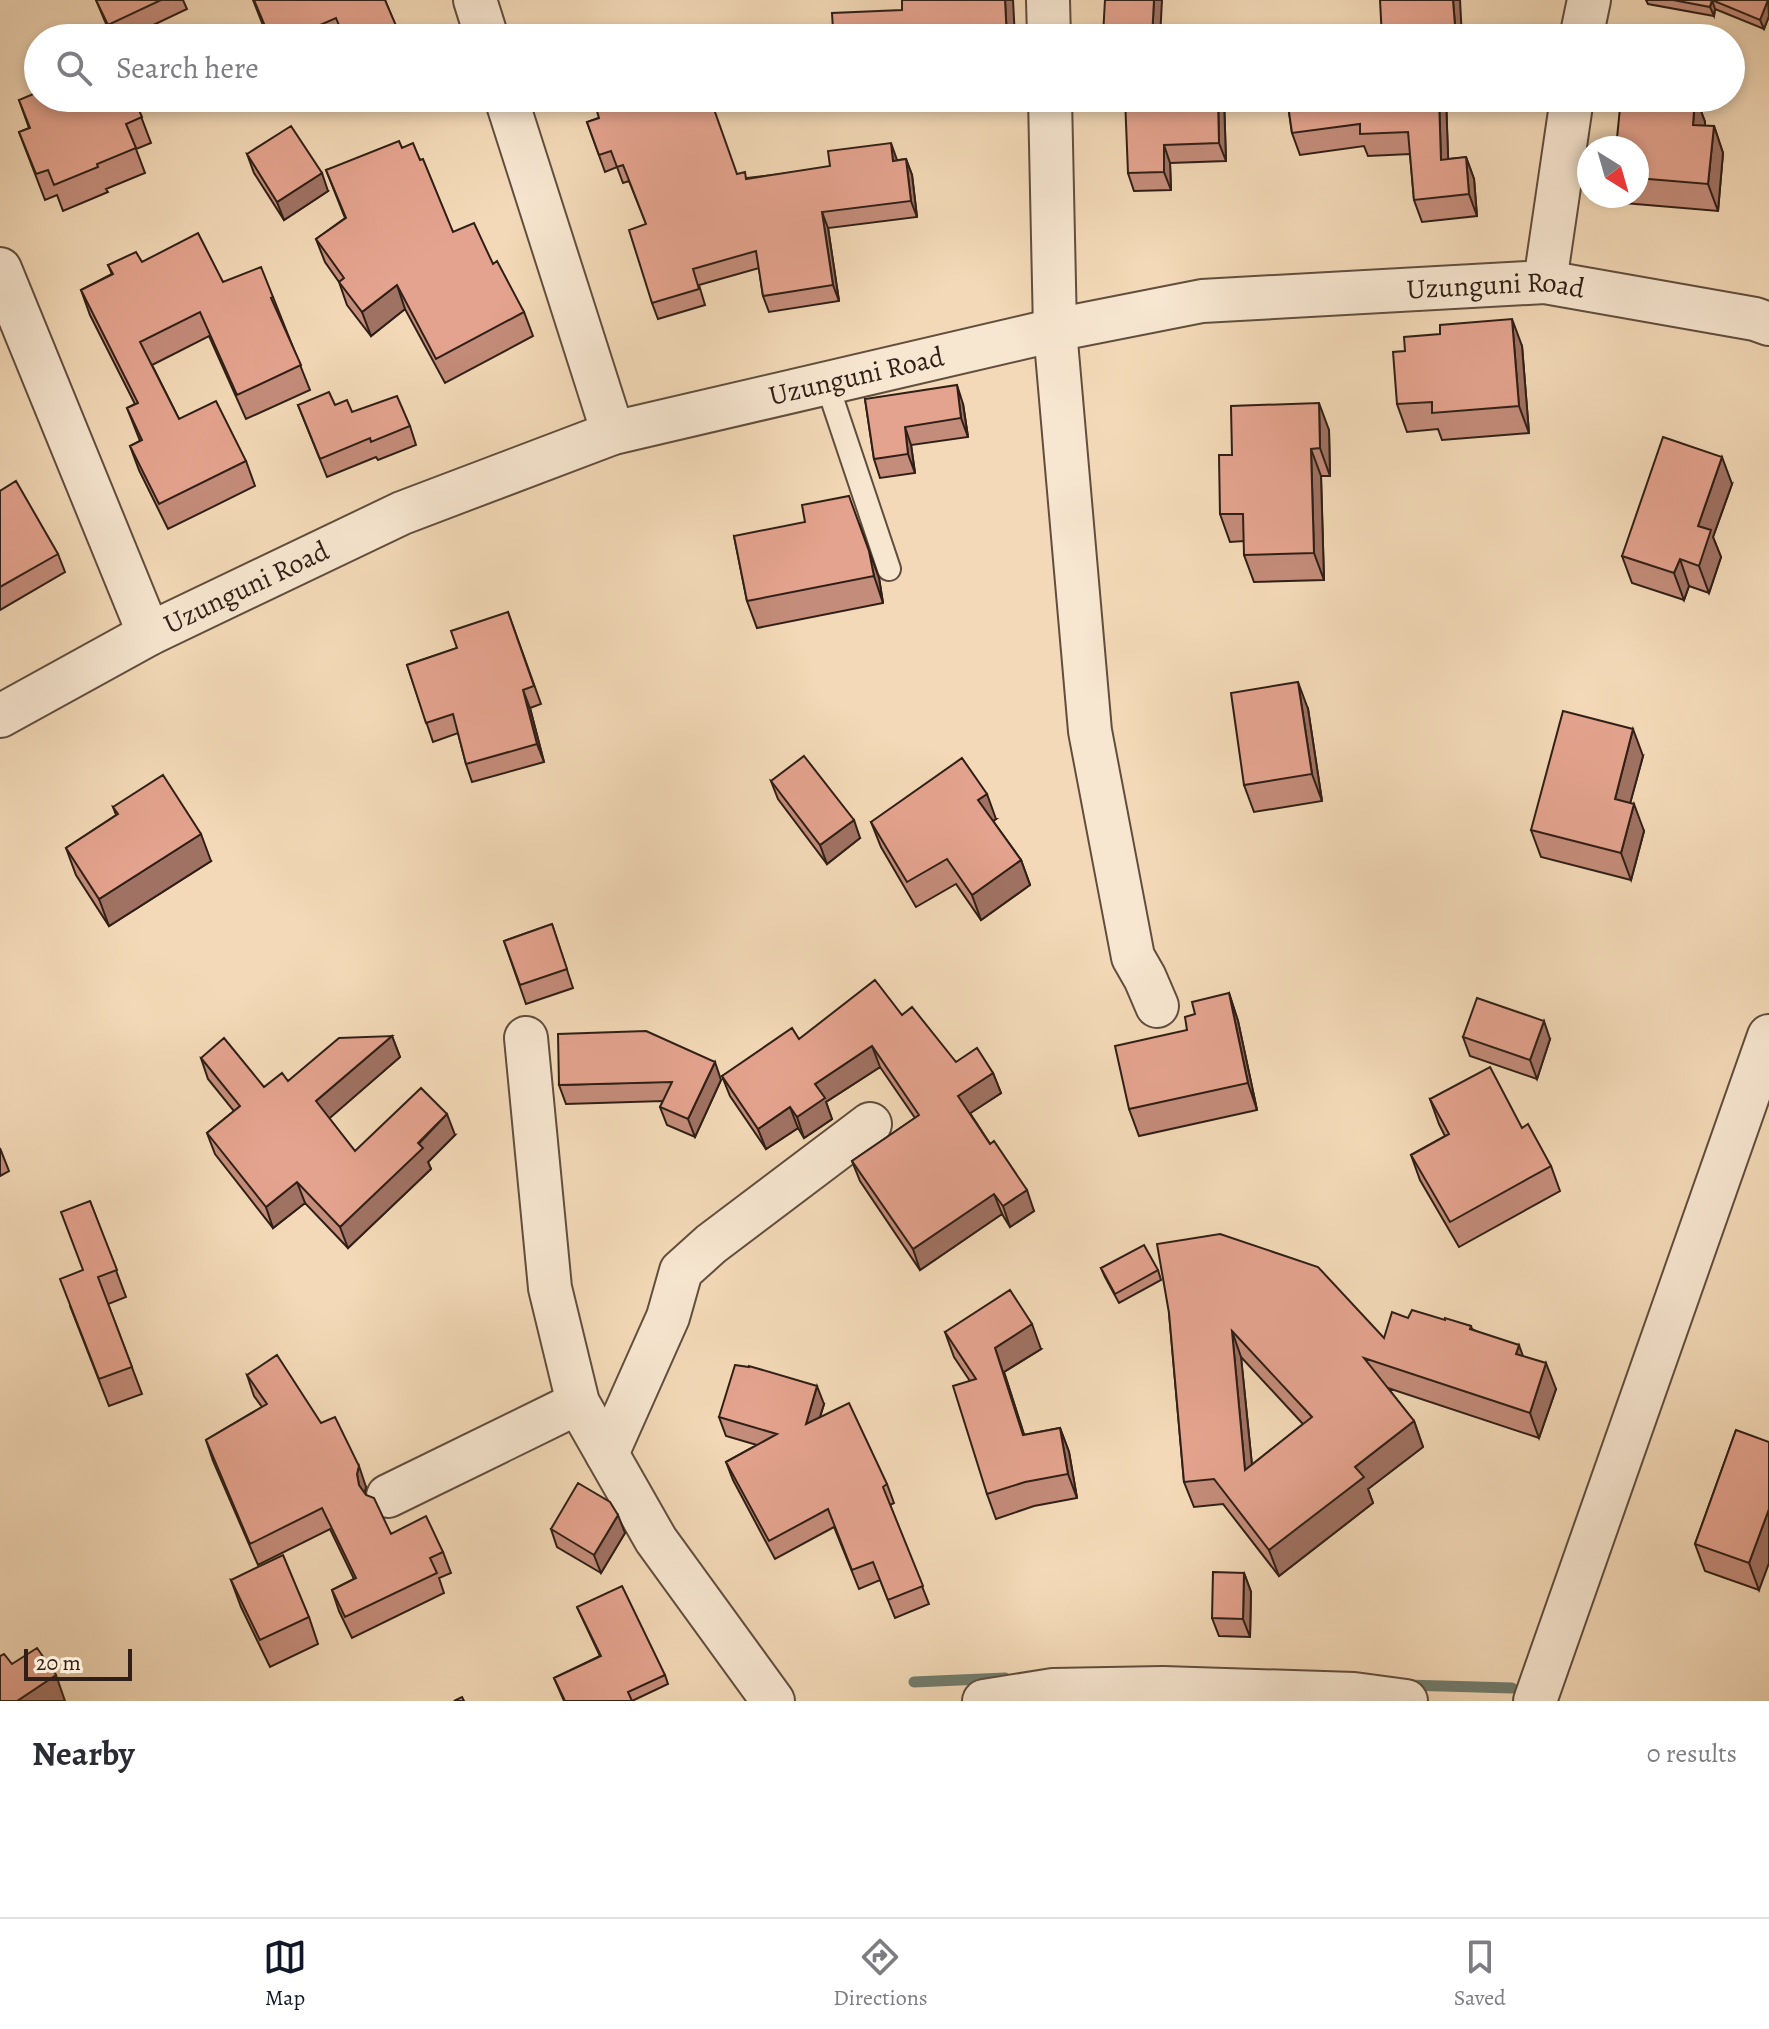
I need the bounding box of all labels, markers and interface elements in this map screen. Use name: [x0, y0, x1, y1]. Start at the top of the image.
search box: [24, 24, 1745, 112]
icon: search: [52, 46, 96, 90]
text: Search here: [116, 48, 259, 88]
north arrow: [1577, 136, 1649, 208]
street label: Uzunguni Road: [1405, 263, 1589, 309]
street label: Uzunguni Road: [765, 337, 949, 415]
street label: Uzunguni Road: [158, 531, 336, 643]
scale bar: [24, 1645, 132, 1681]
text: 20 m: [36, 1648, 81, 1678]
text: Nearby: [32, 1730, 135, 1777]
text: 0 results: [1647, 1736, 1737, 1771]
tab: Map: [263, 1935, 307, 2013]
tab: Directions: [833, 1935, 928, 2013]
tab: Saved: [1454, 1935, 1506, 2013]

